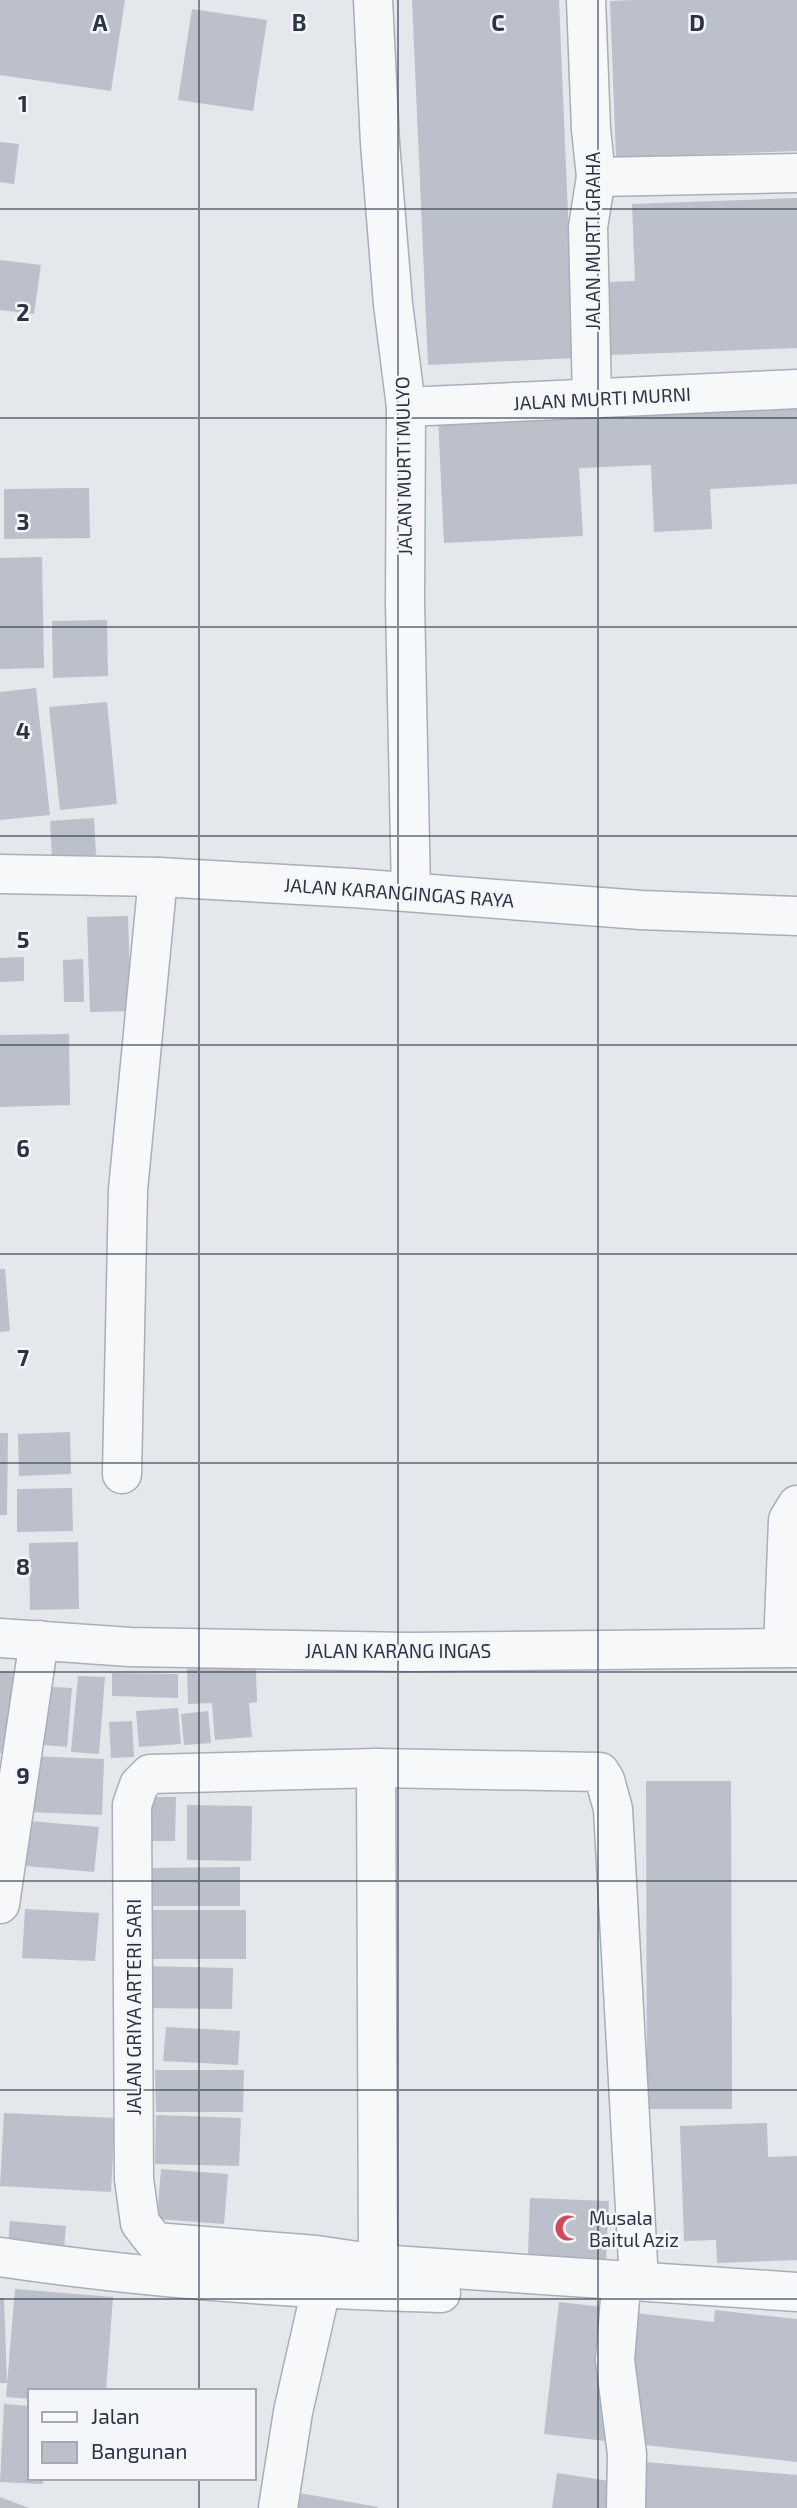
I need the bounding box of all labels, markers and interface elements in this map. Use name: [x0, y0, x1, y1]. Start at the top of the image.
text: A: [92, 8, 108, 36]
text: B: [292, 8, 306, 36]
text: C: [491, 8, 505, 36]
text: D: [689, 8, 705, 36]
text: 1: [18, 89, 28, 117]
street label: JALAN MURTI GRAHA: [581, 152, 604, 330]
text: 2: [16, 298, 30, 326]
street label: JALAN MURTI MULYO: [390, 376, 416, 556]
street label: JALAN MURTI MURNI: [513, 382, 691, 414]
text: 3: [16, 507, 30, 535]
text: 4: [16, 716, 30, 744]
street label: JALAN KARANGINGAS RAYA: [283, 872, 515, 912]
text: 5: [17, 925, 29, 953]
text: 6: [16, 1134, 30, 1162]
text: 7: [17, 1343, 29, 1371]
text: 8: [16, 1552, 30, 1580]
street label: JALAN KARANG INGAS: [305, 1639, 491, 1662]
text: 9: [16, 1761, 30, 1789]
street label: JALAN GRIYA ARTERI SARI: [122, 1899, 145, 2115]
place label: Musala Baitul Aziz: [589, 2206, 679, 2251]
mosque icon: Musala Baitul Aziz: [553, 2213, 583, 2243]
legend: [28, 2389, 256, 2480]
text: Jalan: [91, 2403, 140, 2428]
text: Bangunan: [91, 2438, 187, 2463]

